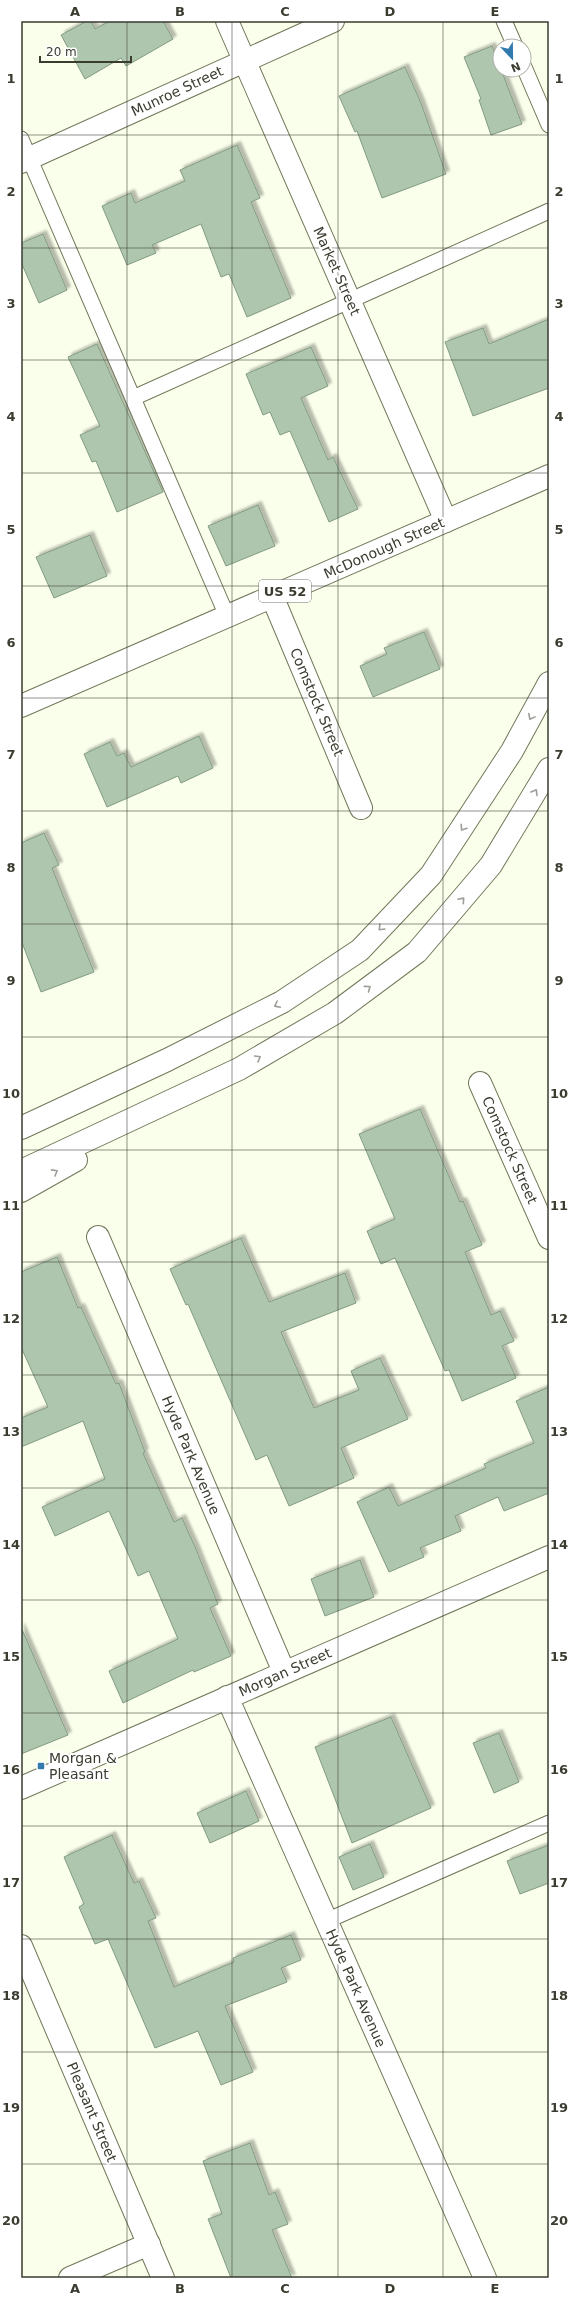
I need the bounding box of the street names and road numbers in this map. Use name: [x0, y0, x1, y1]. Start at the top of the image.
street label: Munroe Street: [129, 63, 226, 119]
street label: Market Street: [310, 224, 364, 318]
street label: McDonough Street: [321, 514, 447, 582]
road number: US 52: [259, 580, 311, 602]
street label: Comstock Street: [287, 645, 347, 759]
street label: Comstock Street: [479, 1094, 541, 1207]
street label: Hyde Park Avenue: [159, 1393, 223, 1517]
street label: Morgan Street: [236, 1644, 334, 1700]
street label: Hyde Park Avenue: [323, 1927, 389, 2049]
street label: Pleasant Street: [64, 2060, 120, 2165]

